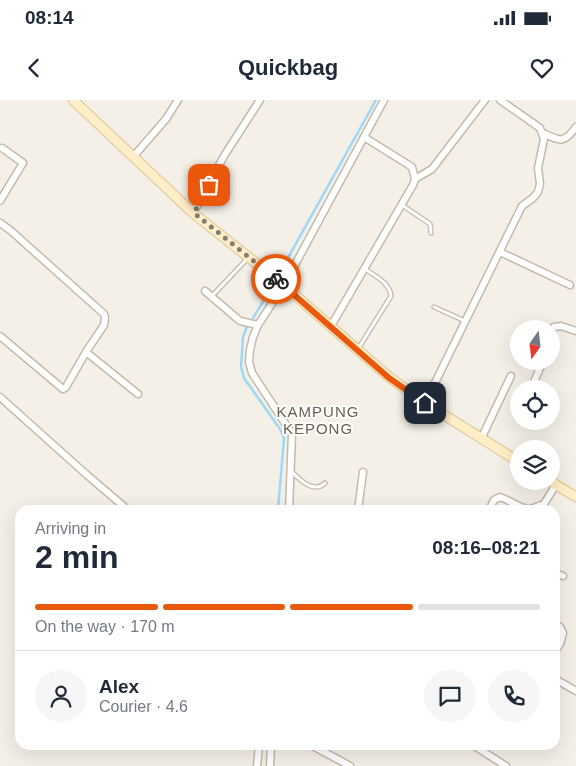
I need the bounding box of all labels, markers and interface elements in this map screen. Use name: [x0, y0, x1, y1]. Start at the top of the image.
text: 08:14: [25, 7, 74, 28]
icon: back: [20, 54, 48, 82]
icon: heart: [528, 54, 556, 82]
text: Quickbag: [238, 55, 338, 80]
pin: [188, 164, 230, 206]
icon: bag: [195, 171, 223, 199]
courier: [251, 254, 301, 304]
icon: bike: [262, 265, 290, 293]
north arrow: [510, 320, 560, 370]
map controls: [510, 320, 560, 490]
button: locate: [510, 380, 560, 430]
pin: [404, 382, 446, 424]
icon: home: [411, 389, 439, 417]
district label: KAMPUNG KEPONG: [277, 403, 359, 437]
button: layers: [510, 440, 560, 490]
text: Arriving in: [35, 520, 106, 537]
text: 08:16–08:21: [432, 537, 540, 558]
text: 2 min: [35, 539, 119, 575]
text: On the way · 170 m: [35, 618, 175, 635]
button: person: [35, 670, 87, 722]
button: chat: [424, 670, 476, 722]
button: phone: [488, 670, 540, 722]
text: Alex: [99, 676, 139, 697]
text: Courier · 4.6: [99, 698, 188, 715]

